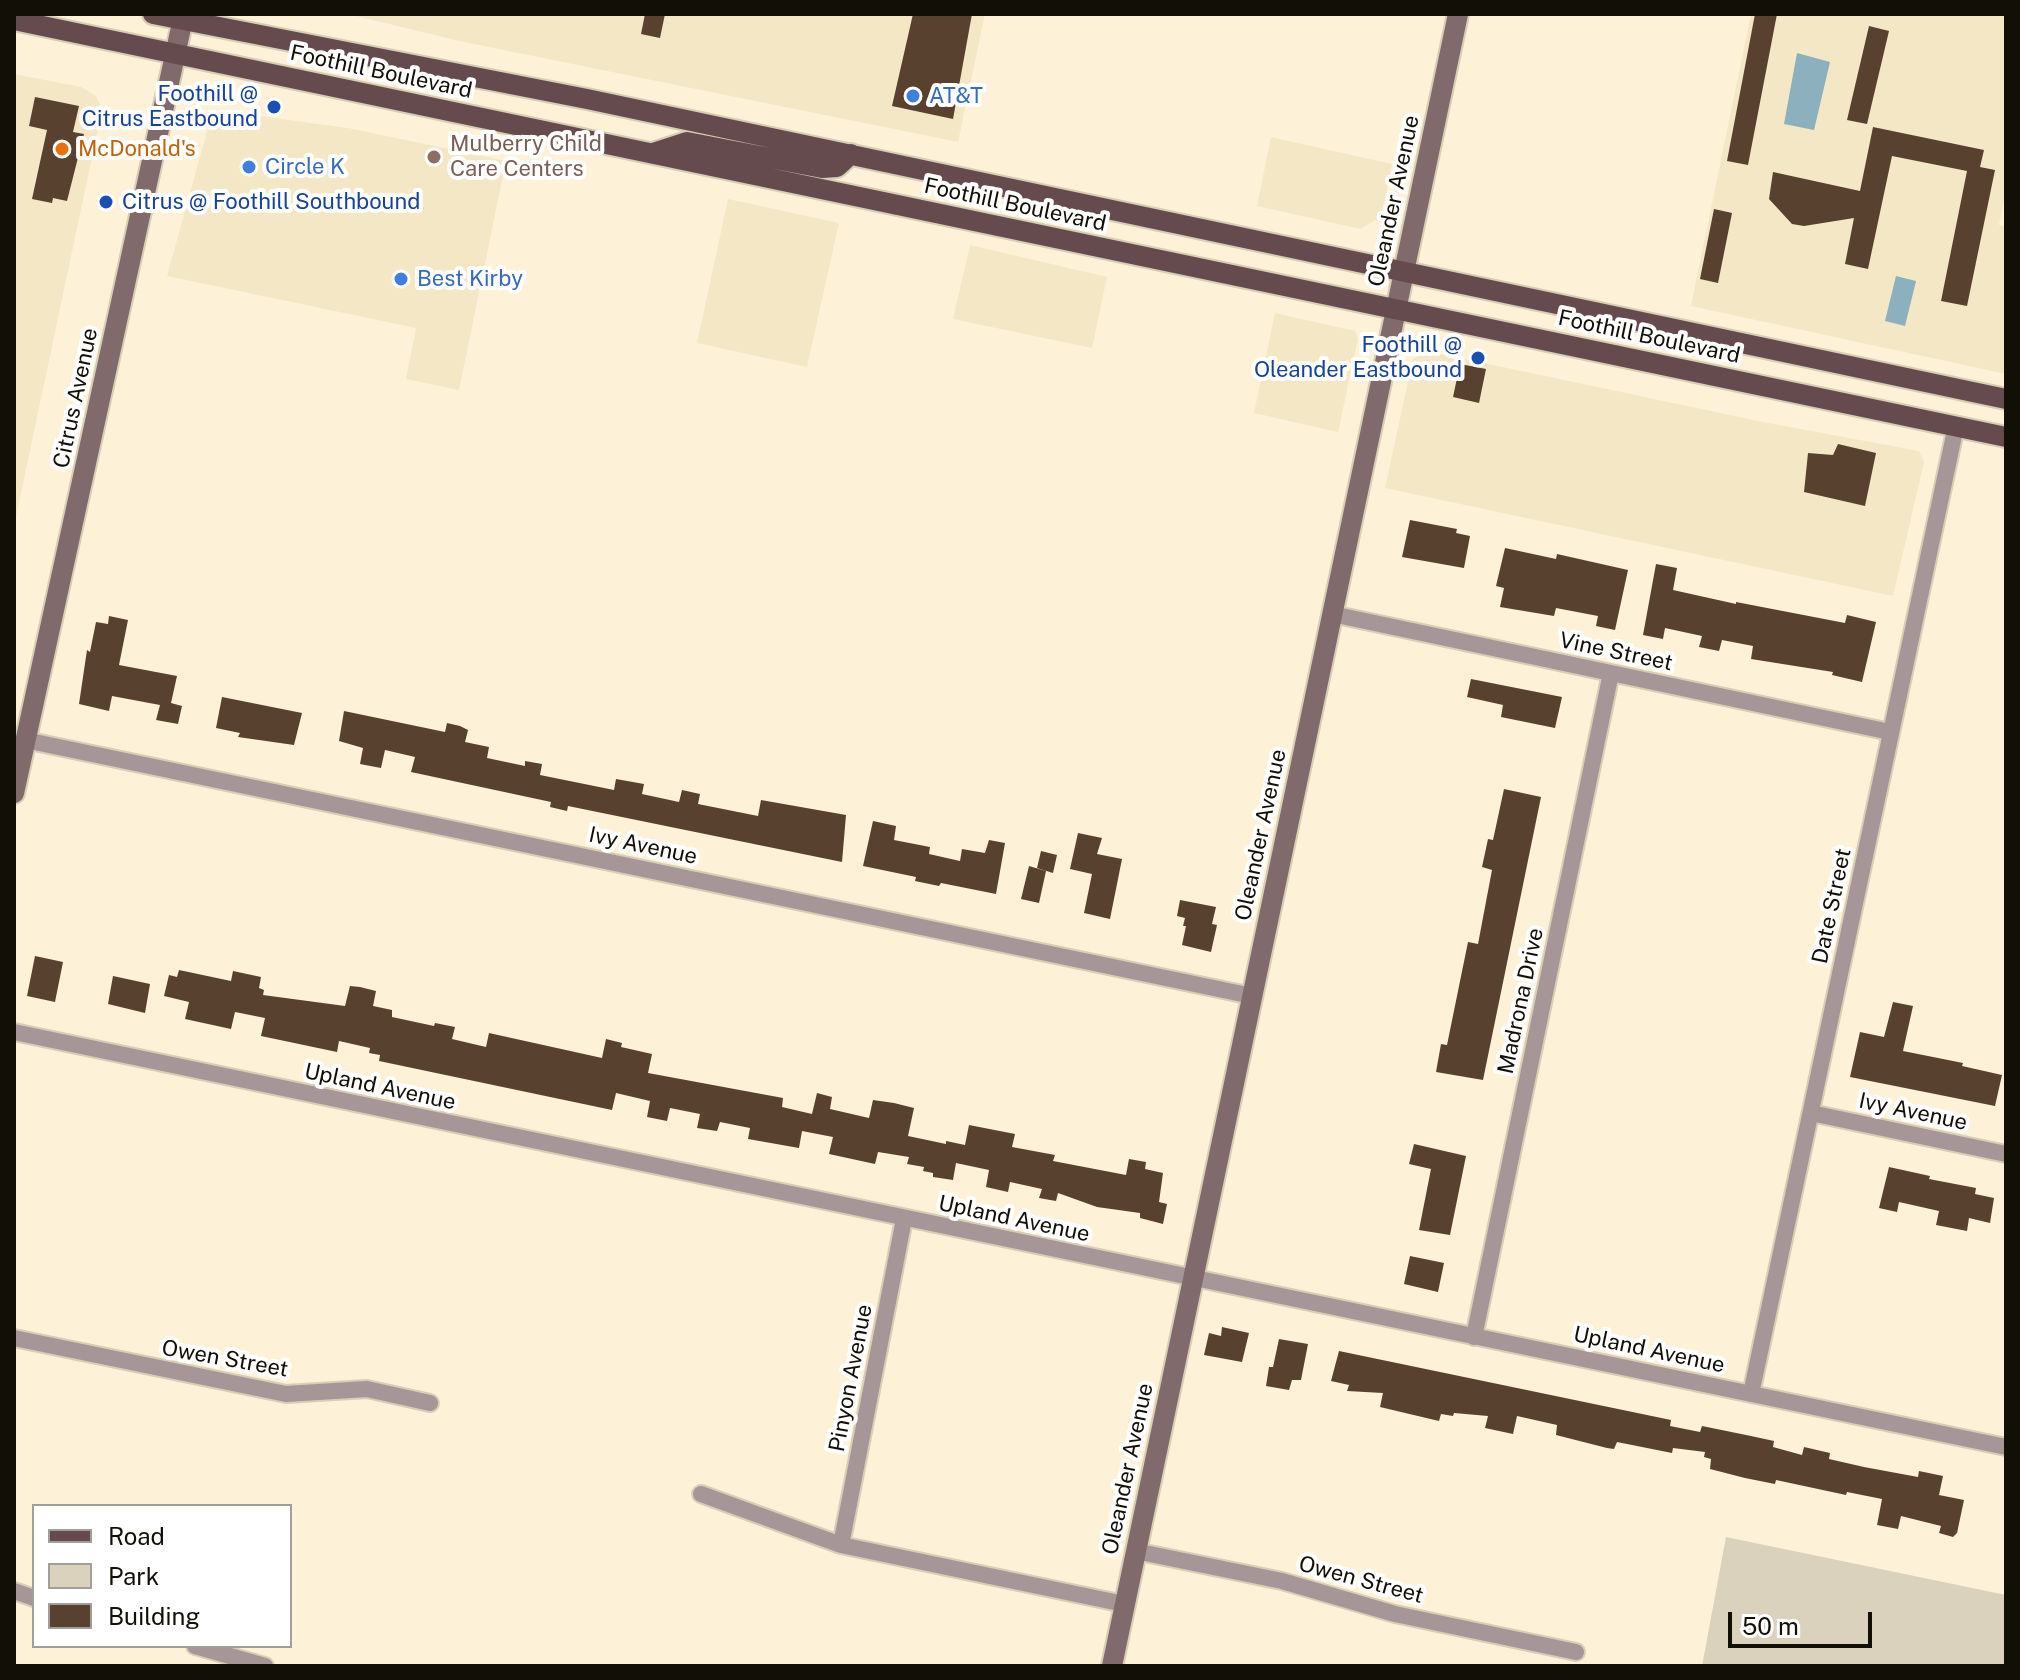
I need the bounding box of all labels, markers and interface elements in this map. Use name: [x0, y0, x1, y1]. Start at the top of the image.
street label: Foothill Boulevard: [288, 40, 474, 104]
place label: Foothill @ Citrus Eastbound: [82, 81, 258, 132]
place label: AT&T: [929, 83, 983, 109]
marker: AT&T: [904, 87, 922, 105]
marker: Foothill @ Citrus Eastbound: [265, 98, 283, 116]
street label: Oleander Avenue: [1363, 113, 1425, 289]
place label: Mulberry Child Care Centers: [450, 131, 602, 182]
place label: McDonald's: [78, 136, 196, 162]
marker: McDonald's: [53, 140, 71, 158]
marker: Mulberry Child Care Centers: [425, 148, 443, 166]
place label: Circle K: [265, 154, 345, 180]
marker: Circle K: [240, 158, 258, 176]
street label: Foothill Boulevard: [922, 173, 1108, 237]
place label: Citrus @ Foothill Southbound: [122, 189, 420, 215]
marker: Citrus @ Foothill Southbound: [97, 193, 115, 211]
place label: Best Kirby: [417, 266, 523, 292]
marker: Best Kirby: [392, 270, 410, 288]
street label: Foothill Boulevard: [1556, 305, 1742, 369]
street label: Citrus Avenue: [48, 326, 104, 470]
place label: Foothill @ Oleander Eastbound: [1254, 332, 1462, 384]
marker: Foothill @ Oleander Eastbound: [1469, 349, 1487, 367]
street label: Vine Street: [1557, 627, 1675, 677]
street label: Oleander Avenue: [1230, 747, 1292, 923]
street label: Ivy Avenue: [586, 822, 700, 870]
street label: Date Street: [1807, 846, 1857, 966]
street label: Madrona Drive: [1493, 926, 1549, 1076]
street label: Upland Avenue: [302, 1058, 458, 1116]
street label: Ivy Avenue: [1856, 1088, 1970, 1136]
street label: Upland Avenue: [936, 1190, 1092, 1248]
street label: Pinyon Avenue: [824, 1302, 878, 1454]
street label: Upland Avenue: [1571, 1321, 1727, 1379]
street label: Owen Street: [160, 1335, 290, 1383]
street label: Oleander Avenue: [1097, 1381, 1159, 1557]
legend: [32, 1504, 292, 1648]
text: Road: [108, 1522, 165, 1550]
street label: Owen Street: [1296, 1551, 1426, 1609]
text: Park: [108, 1562, 159, 1590]
scale bar: [1732, 1596, 1876, 1646]
text: Building: [108, 1602, 200, 1630]
text: 50 m: [1742, 1612, 1799, 1640]

